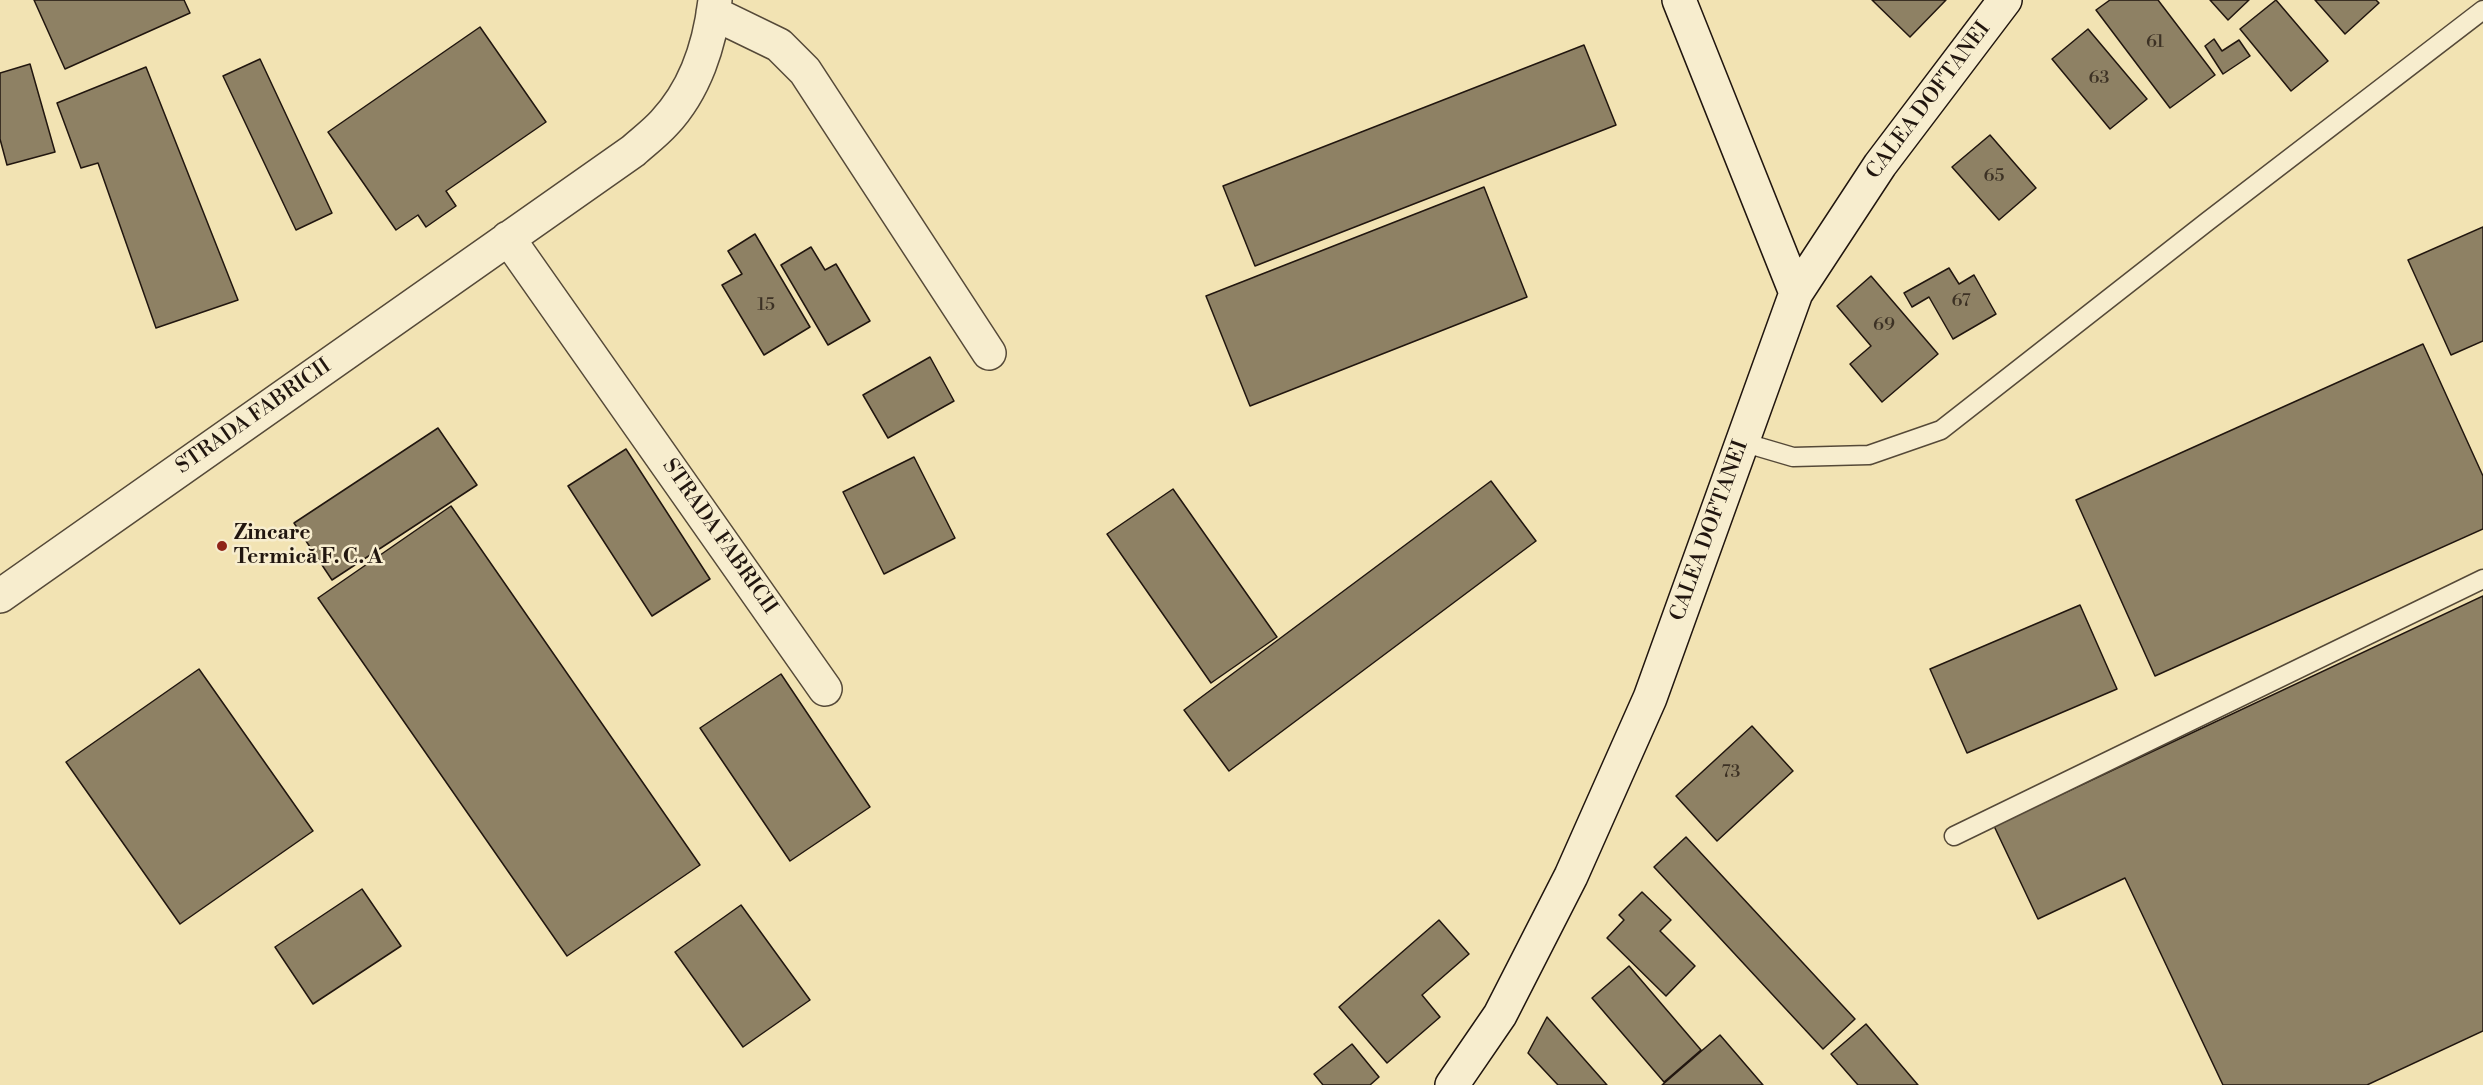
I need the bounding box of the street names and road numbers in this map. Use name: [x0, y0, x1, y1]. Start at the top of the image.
street label: CALEA DOFTANEI: [1862, 17, 1996, 185]
street label: STRADA FABRICII: [172, 354, 336, 480]
street label: CALEA DOFTANEI: [1666, 437, 1754, 625]
street label: STRADA FABRICII: [656, 455, 782, 619]

